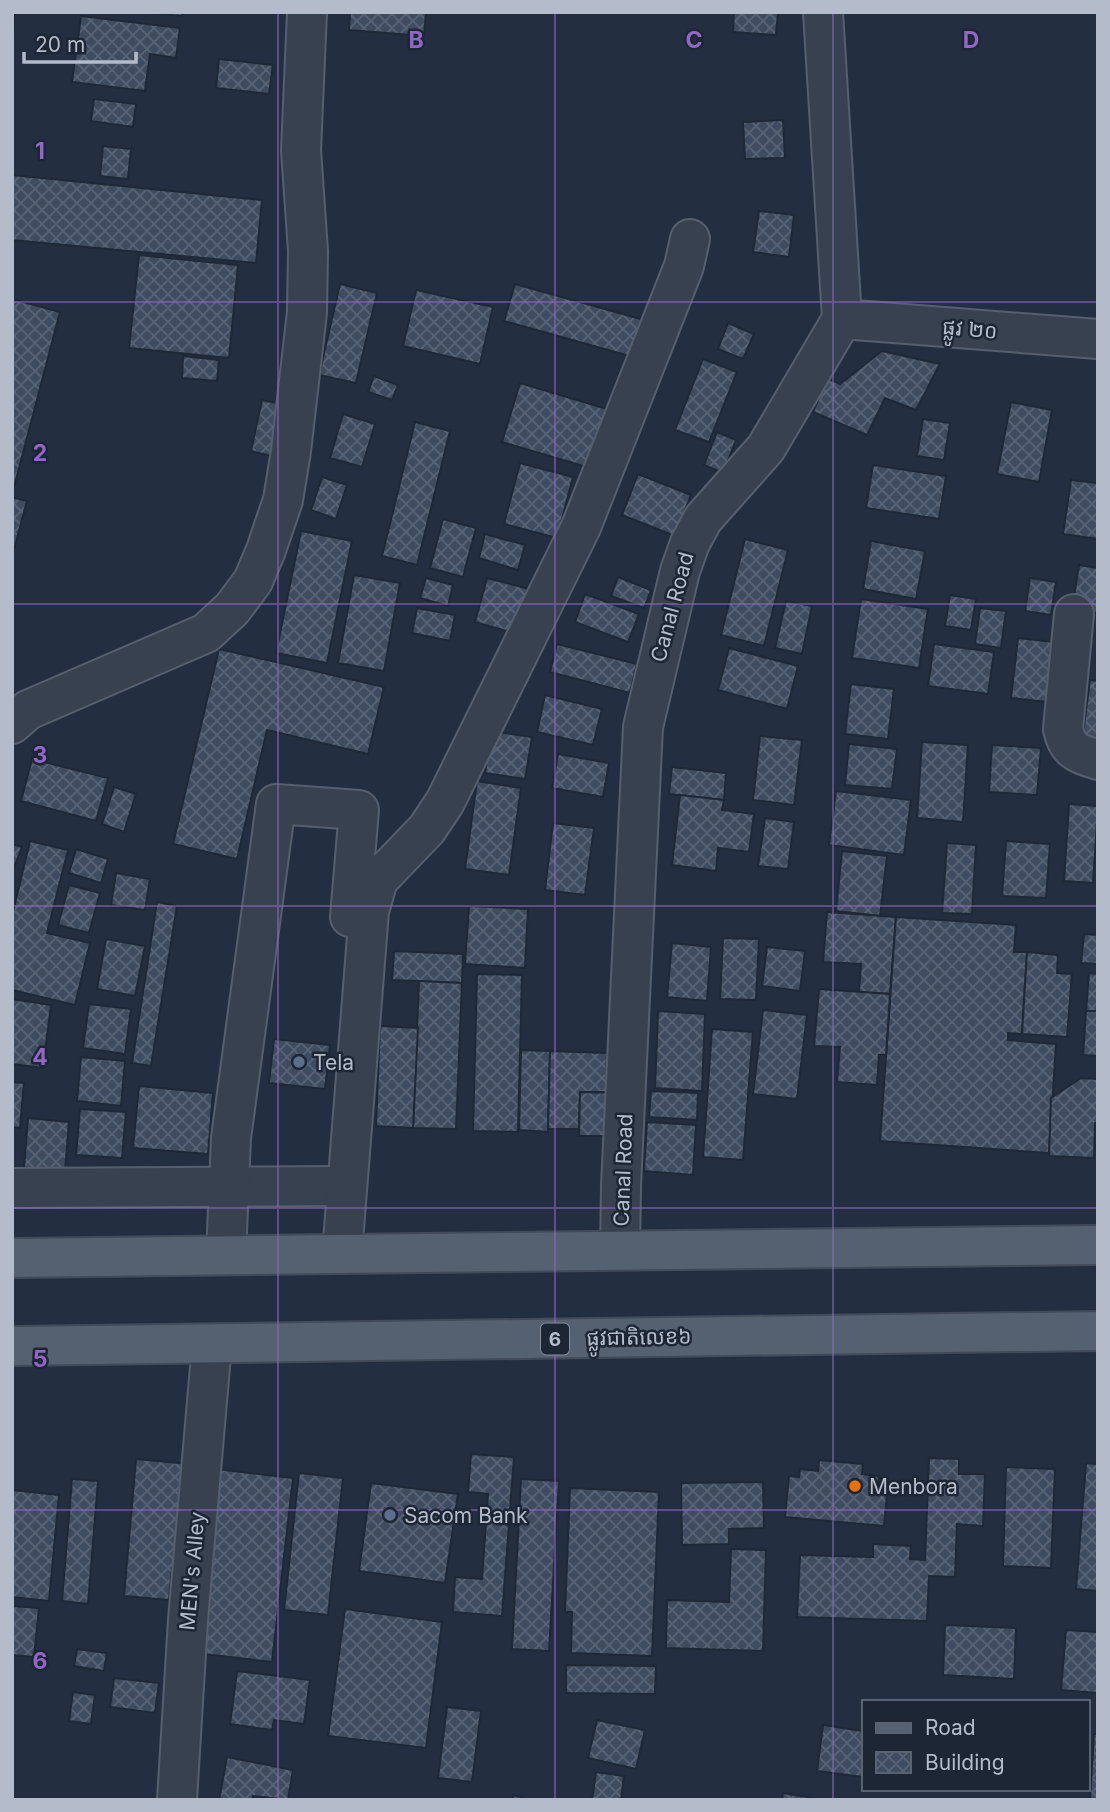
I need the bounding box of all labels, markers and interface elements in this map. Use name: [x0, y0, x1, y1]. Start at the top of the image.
scale bar: [24, 21, 136, 65]
text: B: [408, 26, 424, 54]
text: C: [685, 26, 703, 54]
text: D: [963, 26, 979, 54]
text: 20 m: [35, 32, 85, 57]
text: 1: [35, 137, 45, 165]
street label: ផ្លូវ ២០: [941, 314, 999, 351]
text: 2: [33, 439, 47, 467]
street label: Canal Road: [645, 549, 699, 665]
text: 3: [33, 741, 47, 769]
text: 4: [32, 1043, 48, 1071]
place label: Tela: [313, 1050, 354, 1075]
marker: Tela: [291, 1054, 307, 1070]
street label: Canal Road: [609, 1113, 637, 1227]
road number: 6: [541, 1324, 569, 1354]
street label: ផ្លូវជាតិលេខ៦: [586, 1324, 692, 1358]
text: 5: [33, 1345, 47, 1373]
place label: Menbora: [869, 1474, 958, 1499]
marker: Menbora: [847, 1478, 863, 1494]
place label: Sacom Bank: [404, 1503, 528, 1528]
marker: Sacom Bank: [382, 1507, 398, 1523]
street label: MEN's Alley: [174, 1510, 210, 1631]
text: 6: [33, 1647, 47, 1675]
legend: [862, 1700, 1089, 1791]
text: Road: [925, 1715, 976, 1740]
text: Building: [925, 1750, 1005, 1775]

